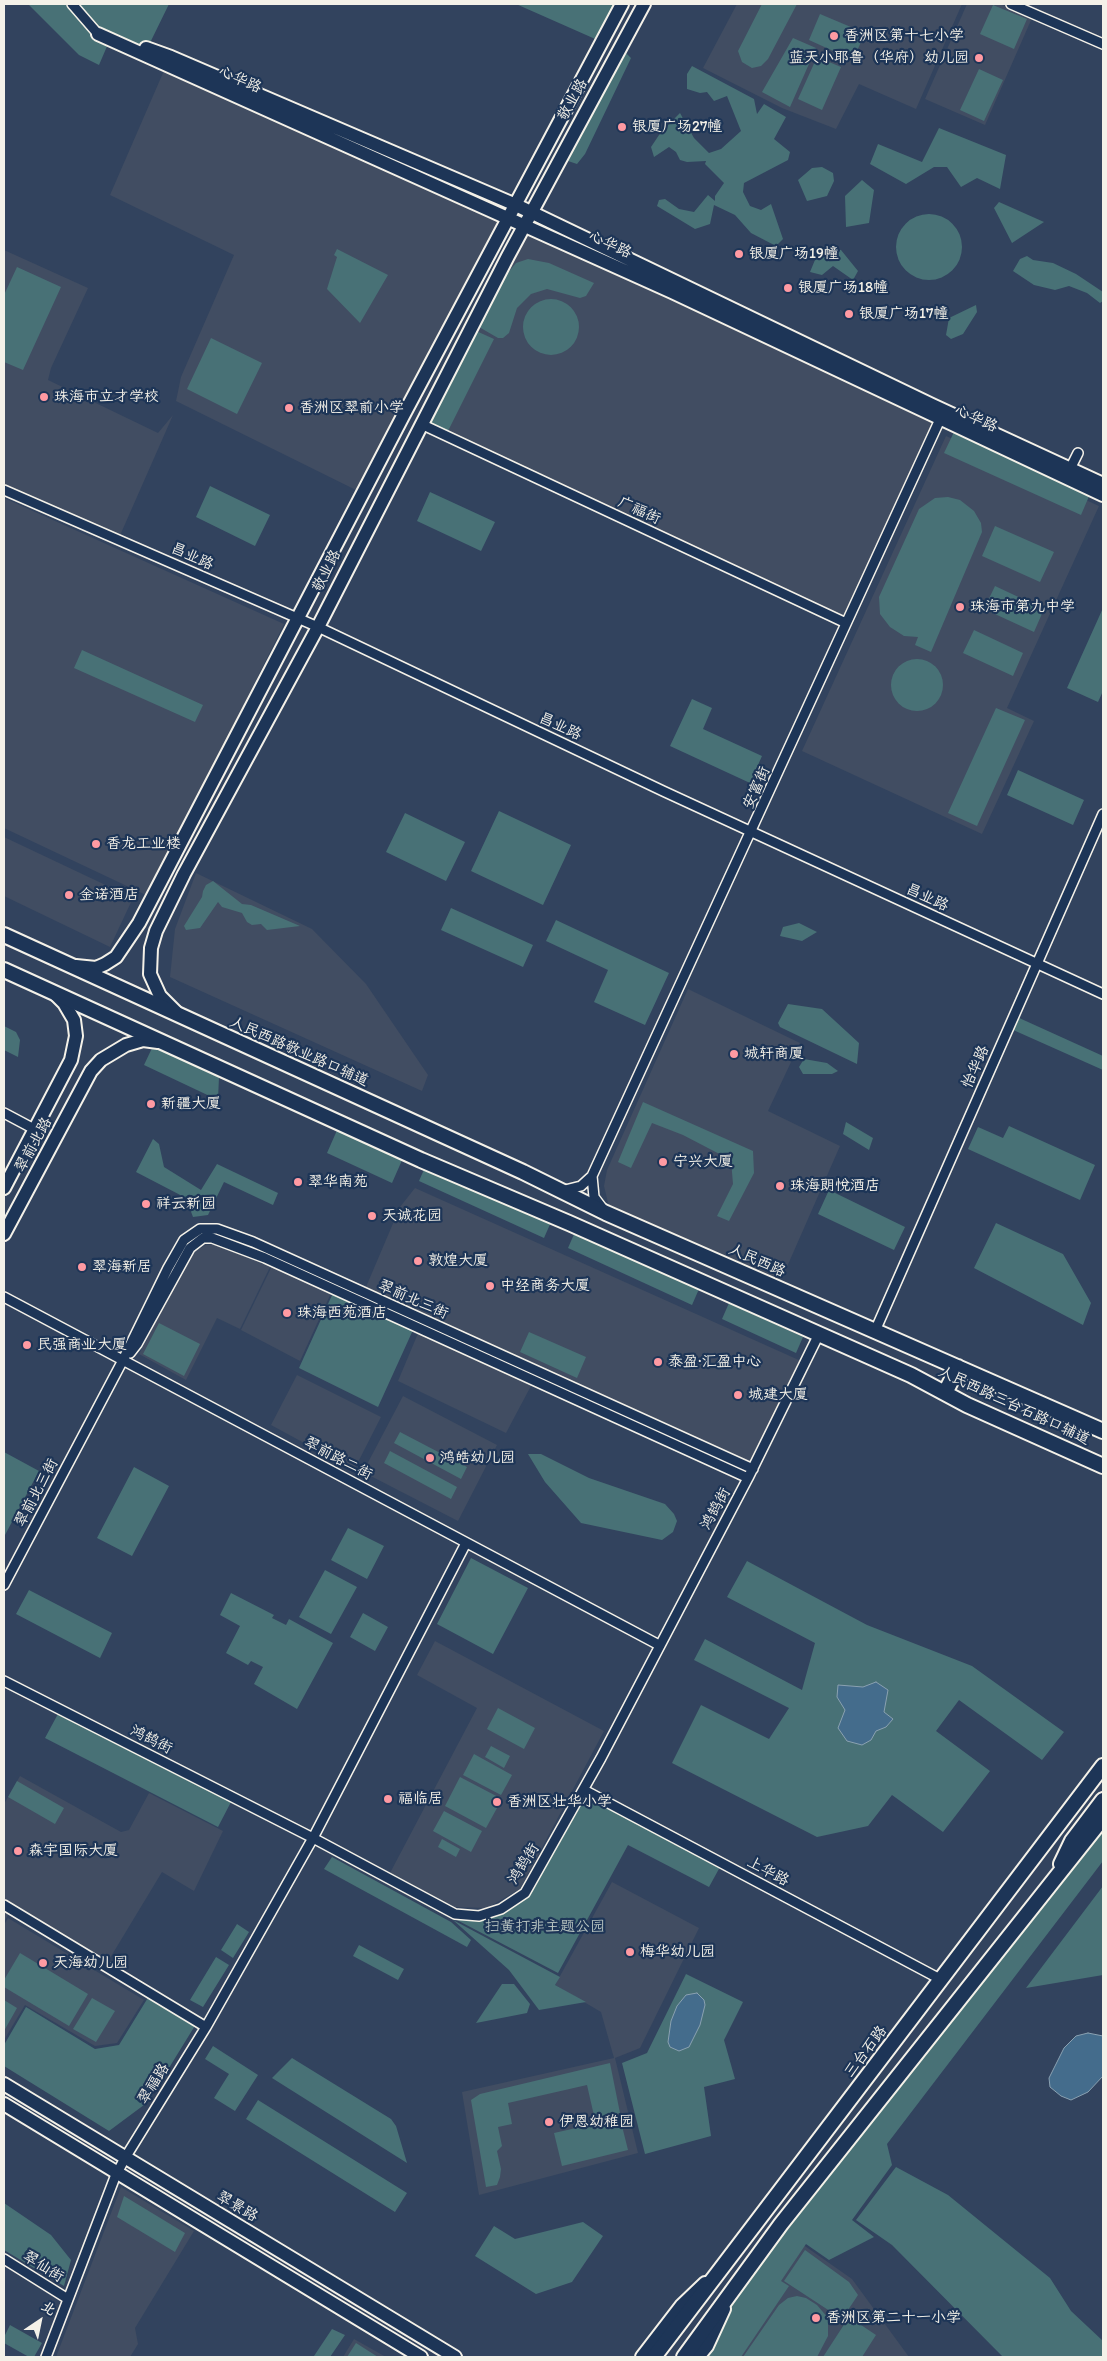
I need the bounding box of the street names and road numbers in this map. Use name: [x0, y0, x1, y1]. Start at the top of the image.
street label: 心华路: [216, 63, 264, 97]
street label: 敬业路: [554, 76, 592, 124]
street label: 心华路: [586, 227, 634, 263]
street label: 心华路: [952, 401, 1000, 437]
street label: 广福街: [615, 493, 663, 529]
street label: 昌业路: [168, 540, 216, 574]
street label: 敬业路: [309, 547, 345, 595]
street label: 昌业路: [536, 709, 584, 745]
street label: 安富街: [740, 764, 774, 812]
street label: 昌业路: [903, 880, 951, 916]
street label: 人民西路敬业路口辅道: [227, 1013, 371, 1091]
street label: 怡华路: [959, 1043, 993, 1091]
street label: 翠前北路: [12, 1114, 56, 1176]
street label: 人民西路: [726, 1241, 788, 1281]
street label: 翠前北三街: [375, 1277, 451, 1323]
street label: 人民西路三台石路口辅道: [935, 1363, 1093, 1449]
street label: 翠前路二街: [301, 1433, 375, 1485]
street label: 翠前北三街: [11, 1456, 63, 1530]
street label: 鸿鹄街: [697, 1485, 735, 1533]
street label: 鸿鹄街: [127, 1722, 175, 1758]
street label: 鸿鹄街: [504, 1840, 544, 1888]
street label: 上华路: [744, 1853, 792, 1891]
street label: 三台石路: [841, 2023, 891, 2081]
street label: 翠福路: [134, 2060, 174, 2108]
street label: 翠景路: [213, 2188, 261, 2226]
street label: 翠仙街: [19, 2247, 67, 2287]

